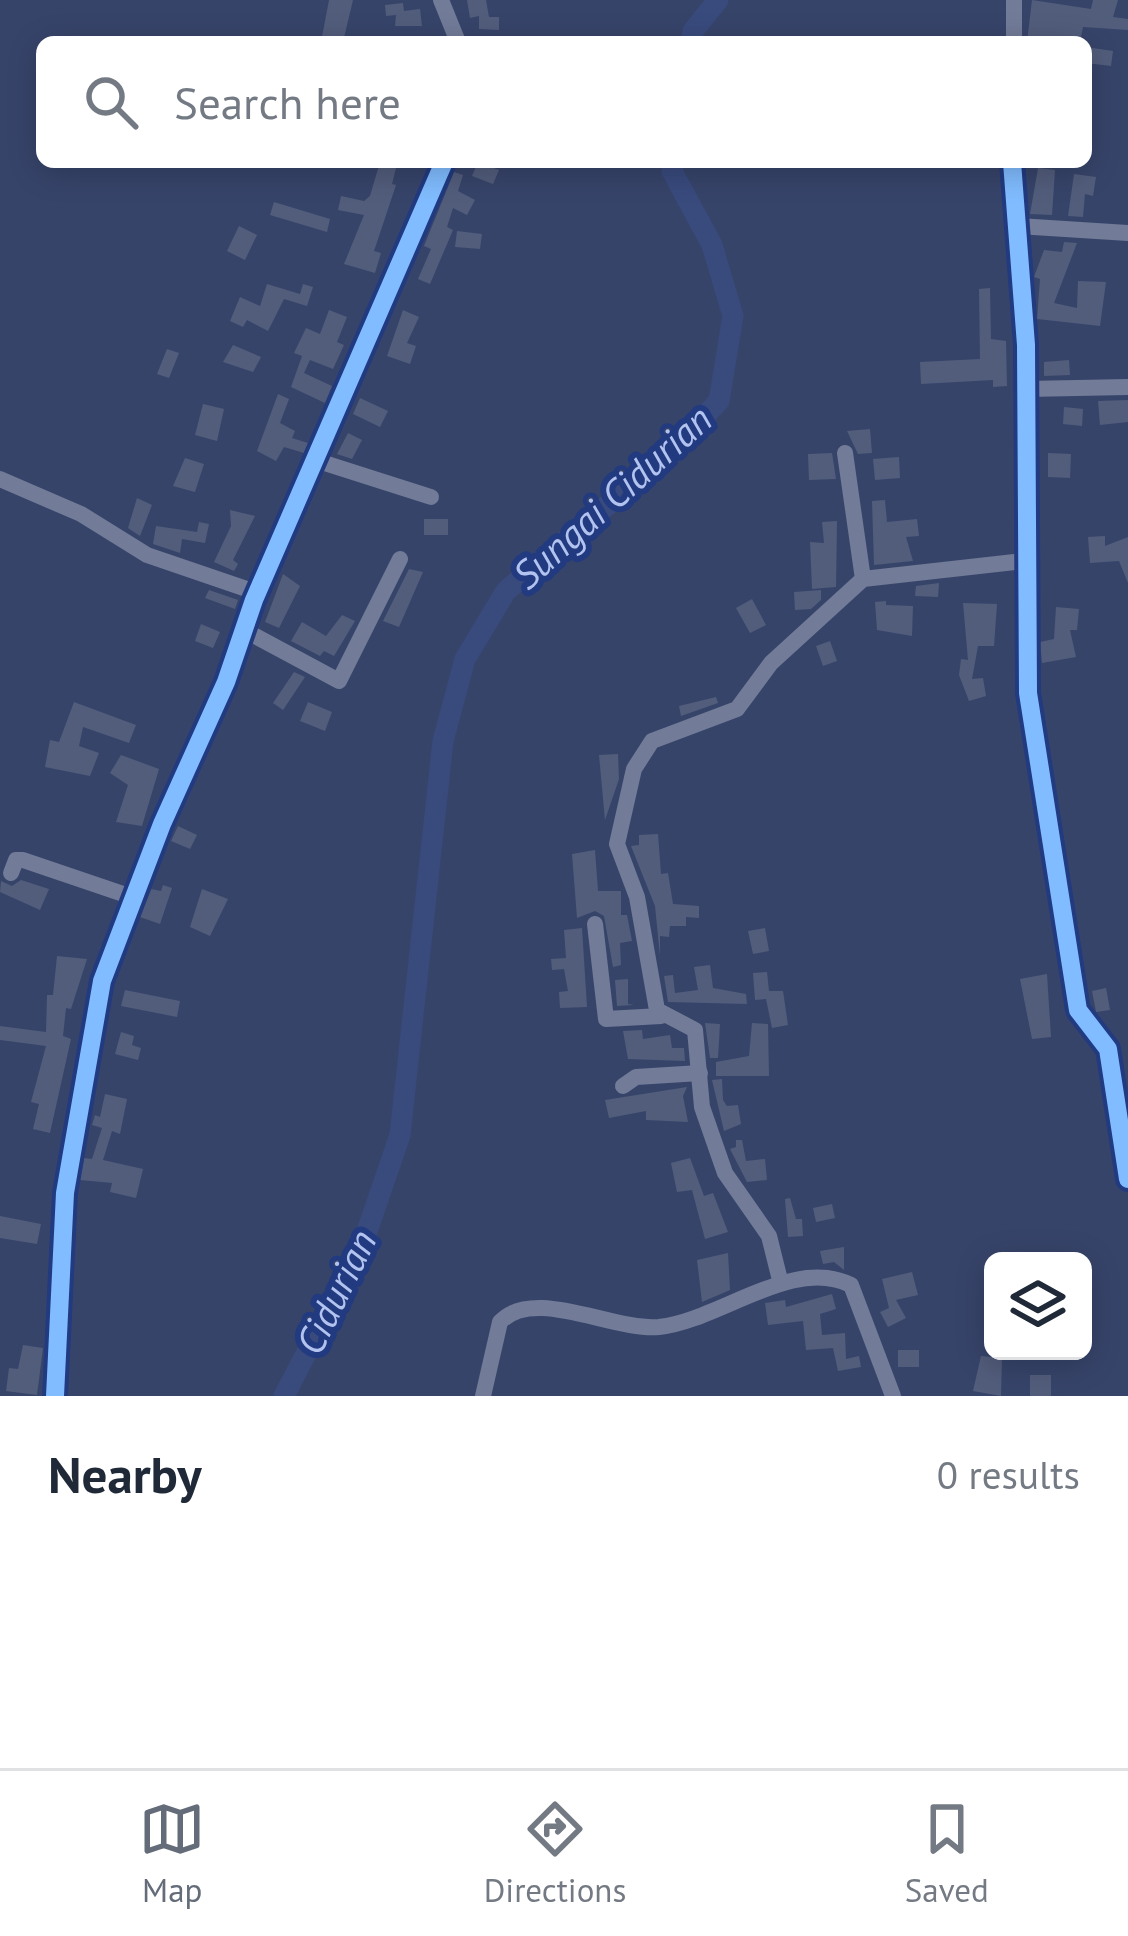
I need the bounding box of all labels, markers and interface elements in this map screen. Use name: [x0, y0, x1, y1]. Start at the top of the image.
search box: [36, 36, 1092, 168]
icon: search: [78, 69, 144, 135]
text: Search here: [174, 73, 401, 131]
water label: Sungai Cidurian: [501, 394, 722, 600]
water label: Cidurian: [284, 1221, 388, 1362]
map controls: [984, 1252, 1092, 1360]
button: layers: [984, 1252, 1092, 1360]
text: Nearby: [48, 1441, 202, 1507]
text: 0 results: [937, 1449, 1080, 1500]
tab: Map: [139, 1796, 205, 1911]
tab: Directions: [484, 1796, 626, 1911]
tab: Saved: [905, 1796, 989, 1911]

